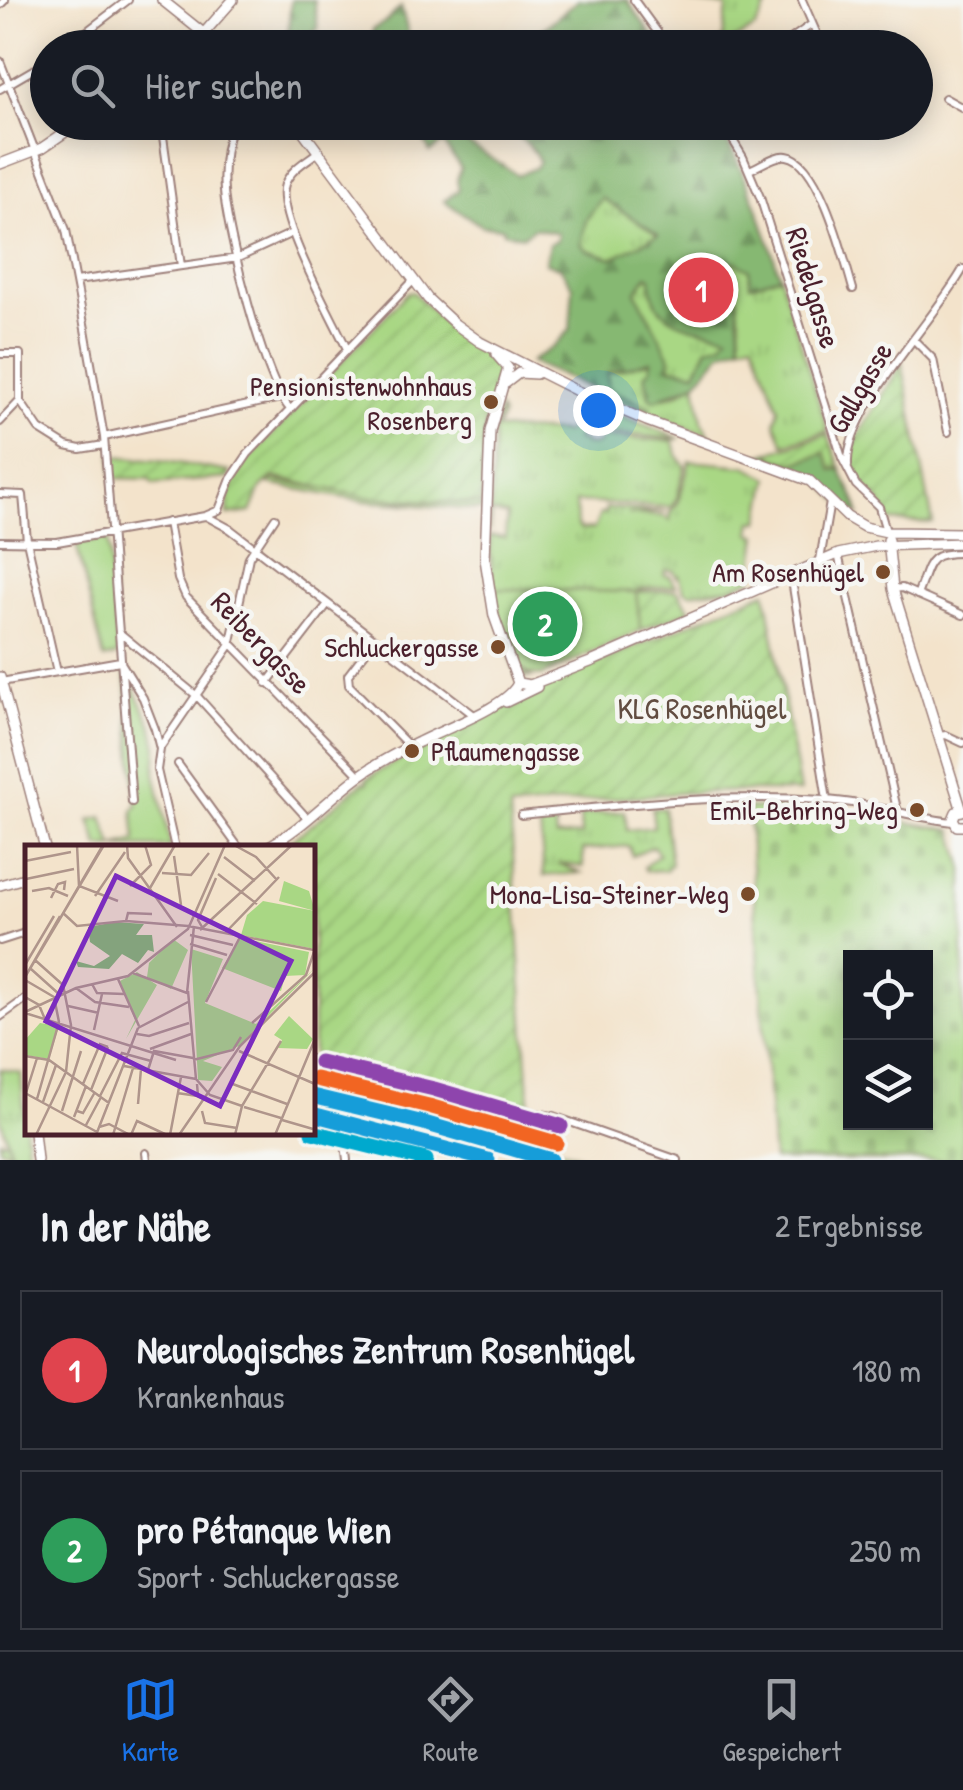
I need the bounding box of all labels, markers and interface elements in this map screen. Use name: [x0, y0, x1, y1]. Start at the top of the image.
search box: [30, 30, 933, 140]
icon: search: [65, 58, 120, 113]
text: Hier suchen: [145, 59, 303, 111]
street label: Riedelgasse: [777, 223, 851, 353]
pin: 1: [668, 252, 734, 328]
street label: Gallgasse: [817, 334, 901, 440]
place label: Pensionistenwohnhaus Rosenberg: [250, 367, 472, 439]
your location: [573, 385, 624, 436]
marker: Pensionistenwohnhaus Rosenberg: [481, 392, 501, 412]
place label: Am Rosenhügel: [712, 553, 865, 591]
marker: Am Rosenhügel: [873, 562, 893, 582]
street label: Reibergasse: [203, 582, 321, 702]
pin: 2: [512, 586, 578, 662]
place label: Schluckergasse: [324, 628, 479, 666]
marker: Schluckergasse: [488, 637, 508, 657]
park label: KLG Rosenhügel: [618, 688, 786, 728]
place label: Pflaumengasse: [431, 732, 580, 770]
marker: Pflaumengasse: [402, 741, 422, 761]
place label: Emil-Behring-Weg: [710, 791, 898, 829]
marker: Emil-Behring-Weg: [907, 800, 927, 820]
inset map: [25, 845, 315, 1135]
place label: Mona-Lisa-Steiner-Weg: [490, 875, 729, 913]
marker: Mona-Lisa-Steiner-Weg: [738, 884, 758, 904]
map controls: [843, 950, 933, 1130]
button: locate: [843, 950, 933, 1040]
button: layers: [843, 1040, 933, 1130]
text: In der Nähe: [40, 1197, 211, 1254]
text: 2 Ergebnisse: [775, 1204, 923, 1247]
text: Neurologisches Zentrum Rosenhügel: [137, 1323, 634, 1375]
text: 1: [69, 1349, 80, 1392]
text: 180 m: [852, 1349, 921, 1392]
text: Krankenhaus: [137, 1375, 285, 1418]
text: pro Pétanque Wien: [137, 1503, 391, 1555]
text: 2: [67, 1529, 82, 1572]
text: 250 m: [849, 1529, 921, 1572]
text: Sport · Schluckergasse: [137, 1555, 400, 1598]
tab: Karte: [122, 1672, 179, 1770]
tab: Route: [423, 1672, 479, 1770]
tab: Gespeichert: [722, 1672, 841, 1770]

